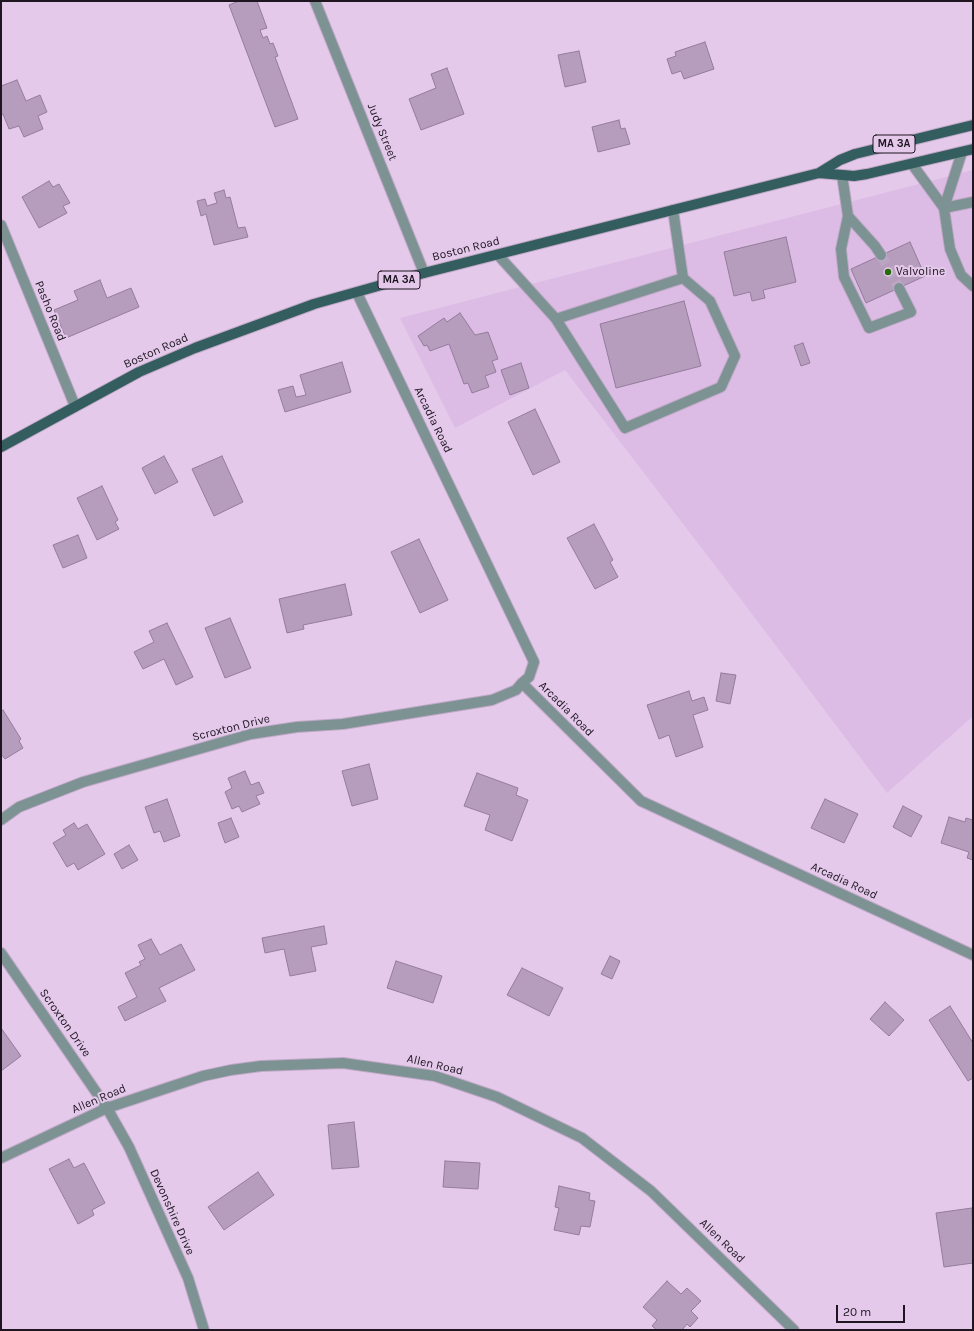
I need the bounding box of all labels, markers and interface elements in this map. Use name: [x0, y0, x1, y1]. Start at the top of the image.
street label: Judy Street: [364, 101, 400, 163]
road number: MA 3A: [873, 135, 915, 153]
street label: Boston Road: [431, 234, 501, 264]
place label: Valvoline: [896, 265, 945, 279]
marker: Valvoline: [883, 267, 893, 277]
road number: MA 3A: [378, 271, 420, 289]
street label: Pasho Road: [31, 279, 69, 343]
street label: Boston Road: [122, 330, 190, 372]
street label: Arcadia Road: [411, 385, 455, 455]
street label: Arcadia Road: [536, 679, 596, 739]
street label: Scroxton Drive: [191, 711, 271, 745]
street label: Arcadia Road: [808, 859, 880, 903]
street label: Scroxton Drive: [36, 986, 94, 1060]
street label: Allen Road: [405, 1052, 465, 1078]
street label: Allen Road: [70, 1081, 128, 1117]
street label: Devonshire Drive: [147, 1167, 197, 1257]
street label: Allen Road: [696, 1216, 748, 1266]
scale bar: [838, 1297, 907, 1323]
text: 20 m: [843, 1305, 871, 1319]

